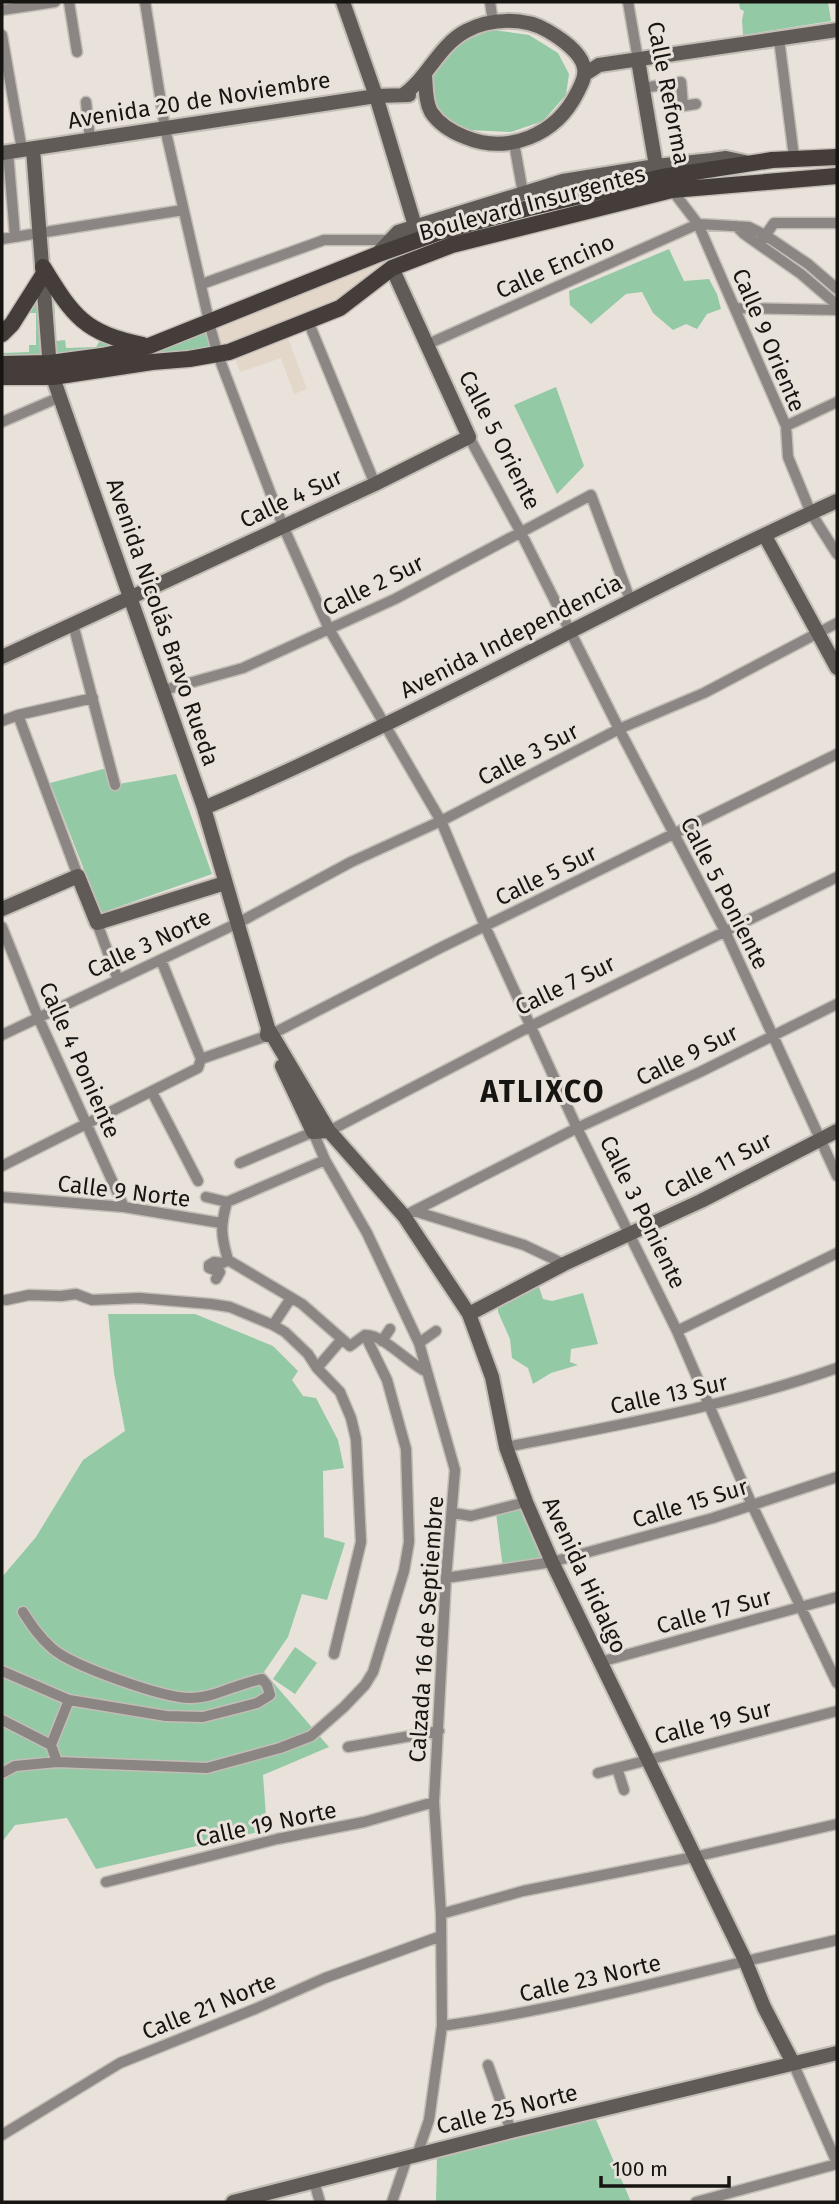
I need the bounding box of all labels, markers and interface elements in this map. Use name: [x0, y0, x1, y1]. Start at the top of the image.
street label: Calle Reforma: [641, 19, 697, 167]
street label: Avenida 20 de Noviembre: [66, 65, 332, 135]
street label: Boulevard Insurgentes: [416, 159, 648, 247]
street label: Calle Encino: [491, 227, 619, 305]
street label: Calle 9 Oriente: [726, 264, 812, 416]
street label: Calle 5 Oriente: [453, 366, 547, 514]
street label: Calle 4 Sur: [235, 462, 347, 534]
street label: Avenida Nicolás Bravo Rueda: [101, 475, 225, 769]
street label: Calle 2 Sur: [318, 548, 428, 622]
street label: Avenida Independencia: [395, 568, 627, 704]
street label: Calle 3 Sur: [473, 717, 583, 791]
street label: Calle 5 Poniente: [675, 812, 775, 974]
street label: Calle 5 Sur: [491, 838, 601, 912]
street label: Calle 3 Norte: [83, 902, 215, 984]
street label: Calle 7 Sur: [510, 949, 620, 1021]
street label: Calle 4 Poniente: [33, 978, 127, 1142]
street label: Calle 9 Sur: [631, 1018, 743, 1092]
district label: ATLIXCO: [480, 1074, 605, 1110]
street label: Calle 11 Sur: [659, 1126, 777, 1204]
street label: Calle 3 Poniente: [594, 1131, 692, 1293]
street label: Calle 9 Norte: [56, 1169, 192, 1213]
street label: Calle 13 Sur: [608, 1368, 730, 1420]
street label: Calle 15 Sur: [629, 1472, 751, 1534]
street label: Avenida Hidalgo: [537, 1492, 633, 1658]
street label: Calzada 16 de Septiembre: [403, 1495, 449, 1763]
street label: Calle 17 Sur: [653, 1582, 775, 1640]
street label: Calle 19 Sur: [651, 1694, 775, 1750]
street label: Calle 19 Norte: [193, 1795, 339, 1853]
street label: Calle 23 Norte: [517, 1948, 663, 2008]
street label: Calle 21 Norte: [138, 1966, 280, 2046]
street label: Calle 25 Norte: [434, 2078, 580, 2140]
scale bar: [601, 2144, 729, 2188]
text: 100 m: [612, 2156, 668, 2182]

